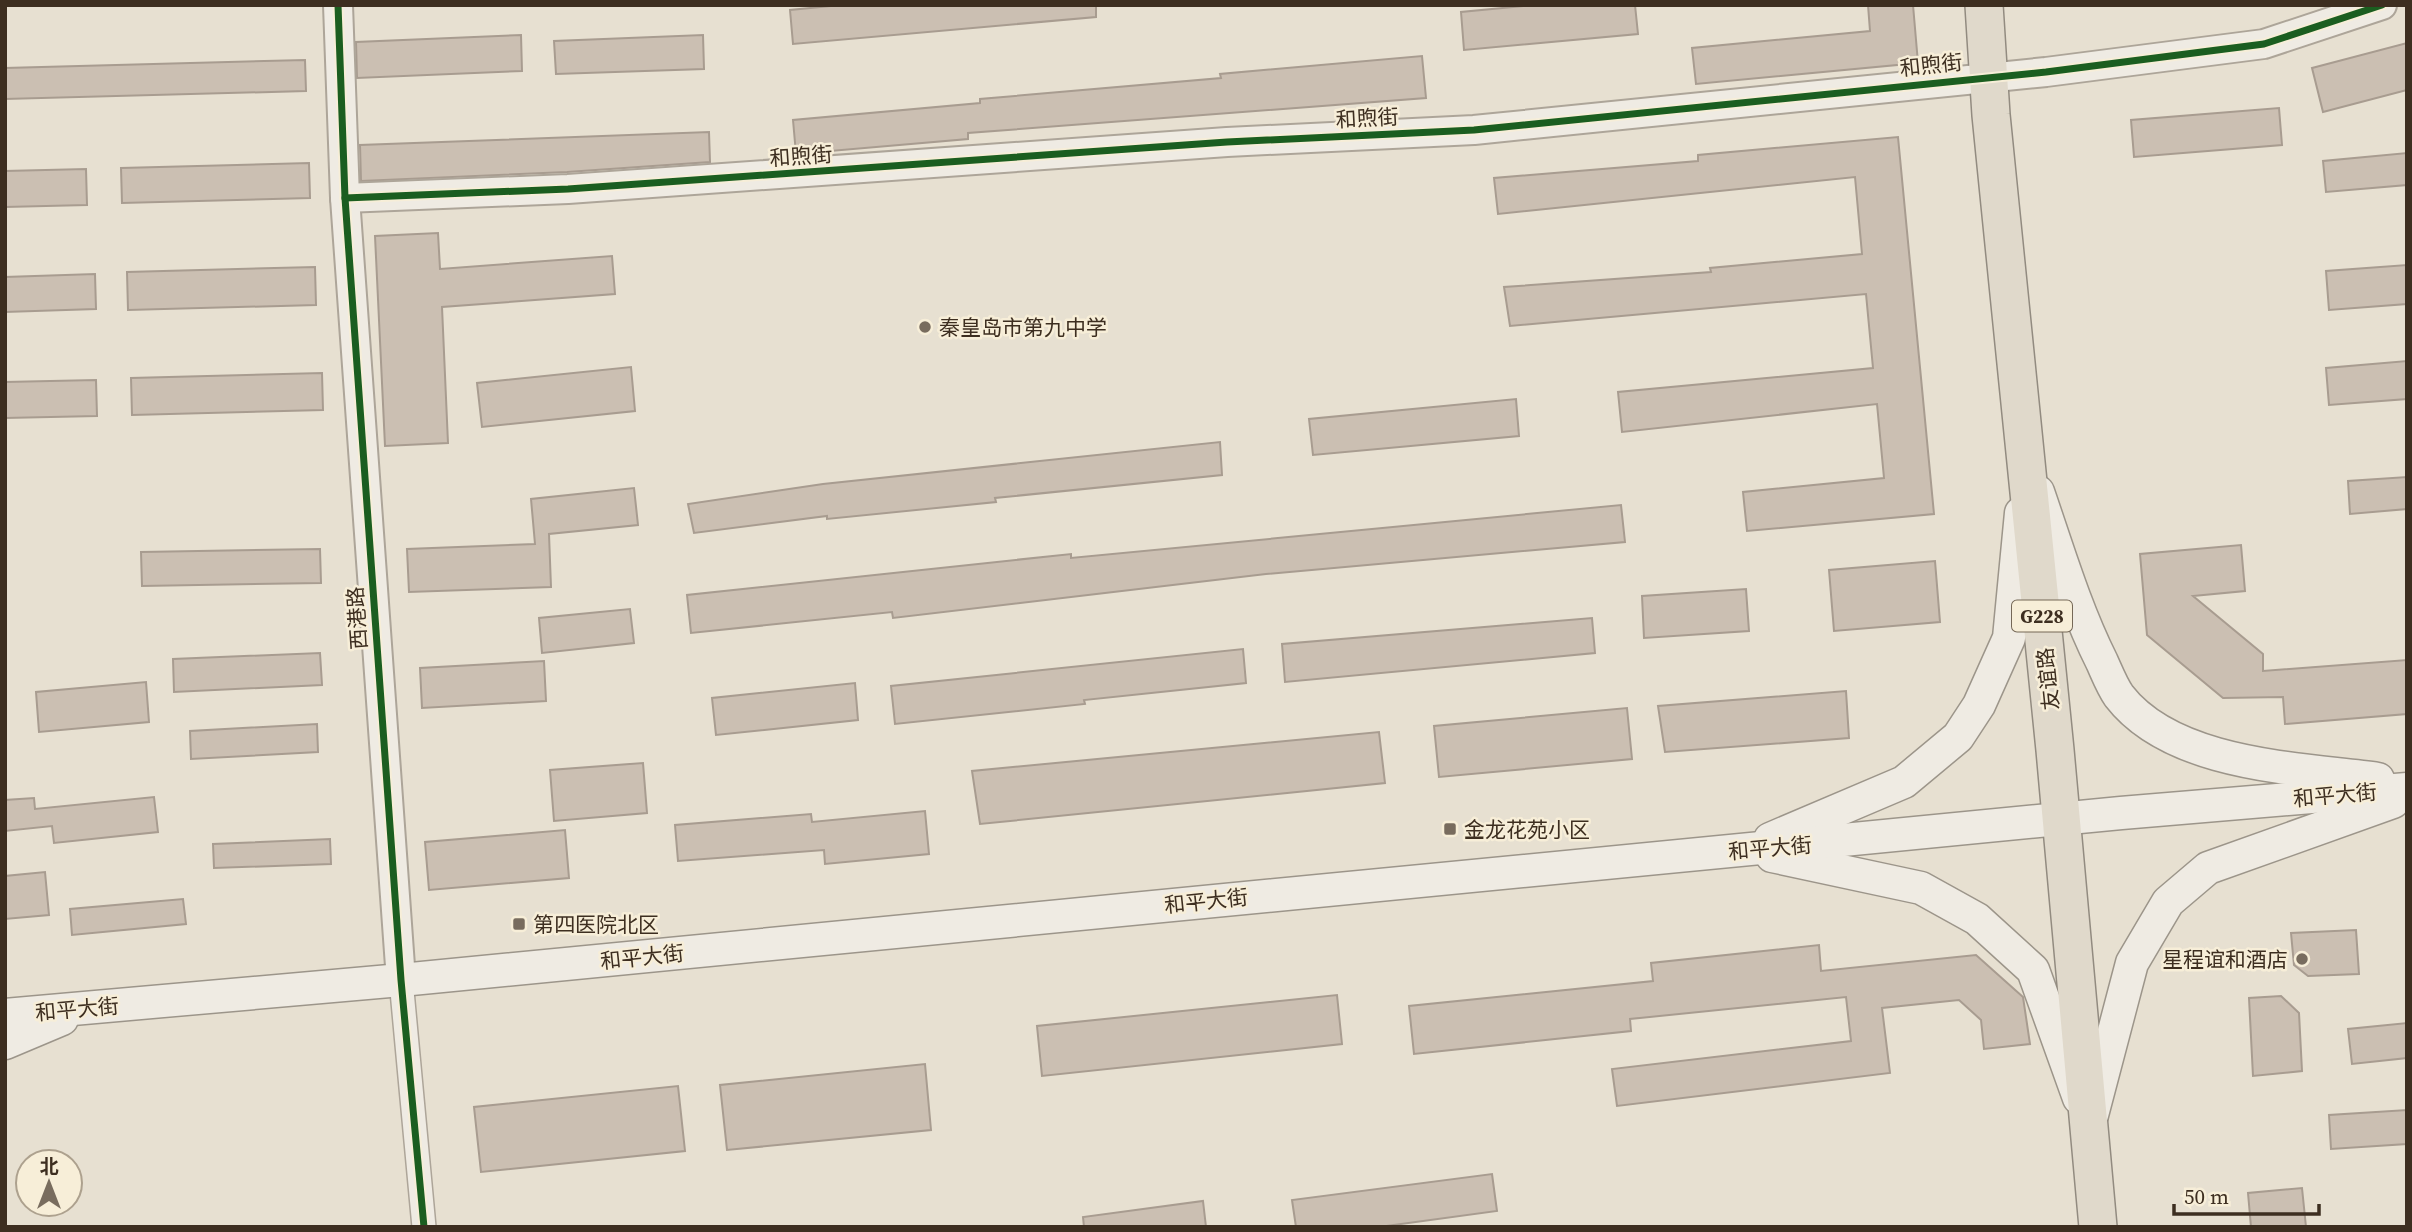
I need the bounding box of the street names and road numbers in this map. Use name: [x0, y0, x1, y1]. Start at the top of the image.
street label: 和煦街: [1898, 47, 1964, 83]
street label: 和煦街: [1335, 102, 1399, 134]
street label: 和煦街: [769, 139, 833, 173]
street label: 西港路: [340, 586, 374, 650]
road number: G228: [2012, 600, 2072, 632]
street label: 友谊路: [2030, 646, 2066, 712]
street label: 和平大街: [2292, 777, 2378, 813]
street label: 和平大街: [1727, 830, 1813, 866]
street label: 和平大街: [1163, 882, 1249, 920]
street label: 和平大街: [599, 938, 685, 976]
street label: 和平大街: [34, 991, 120, 1027]

